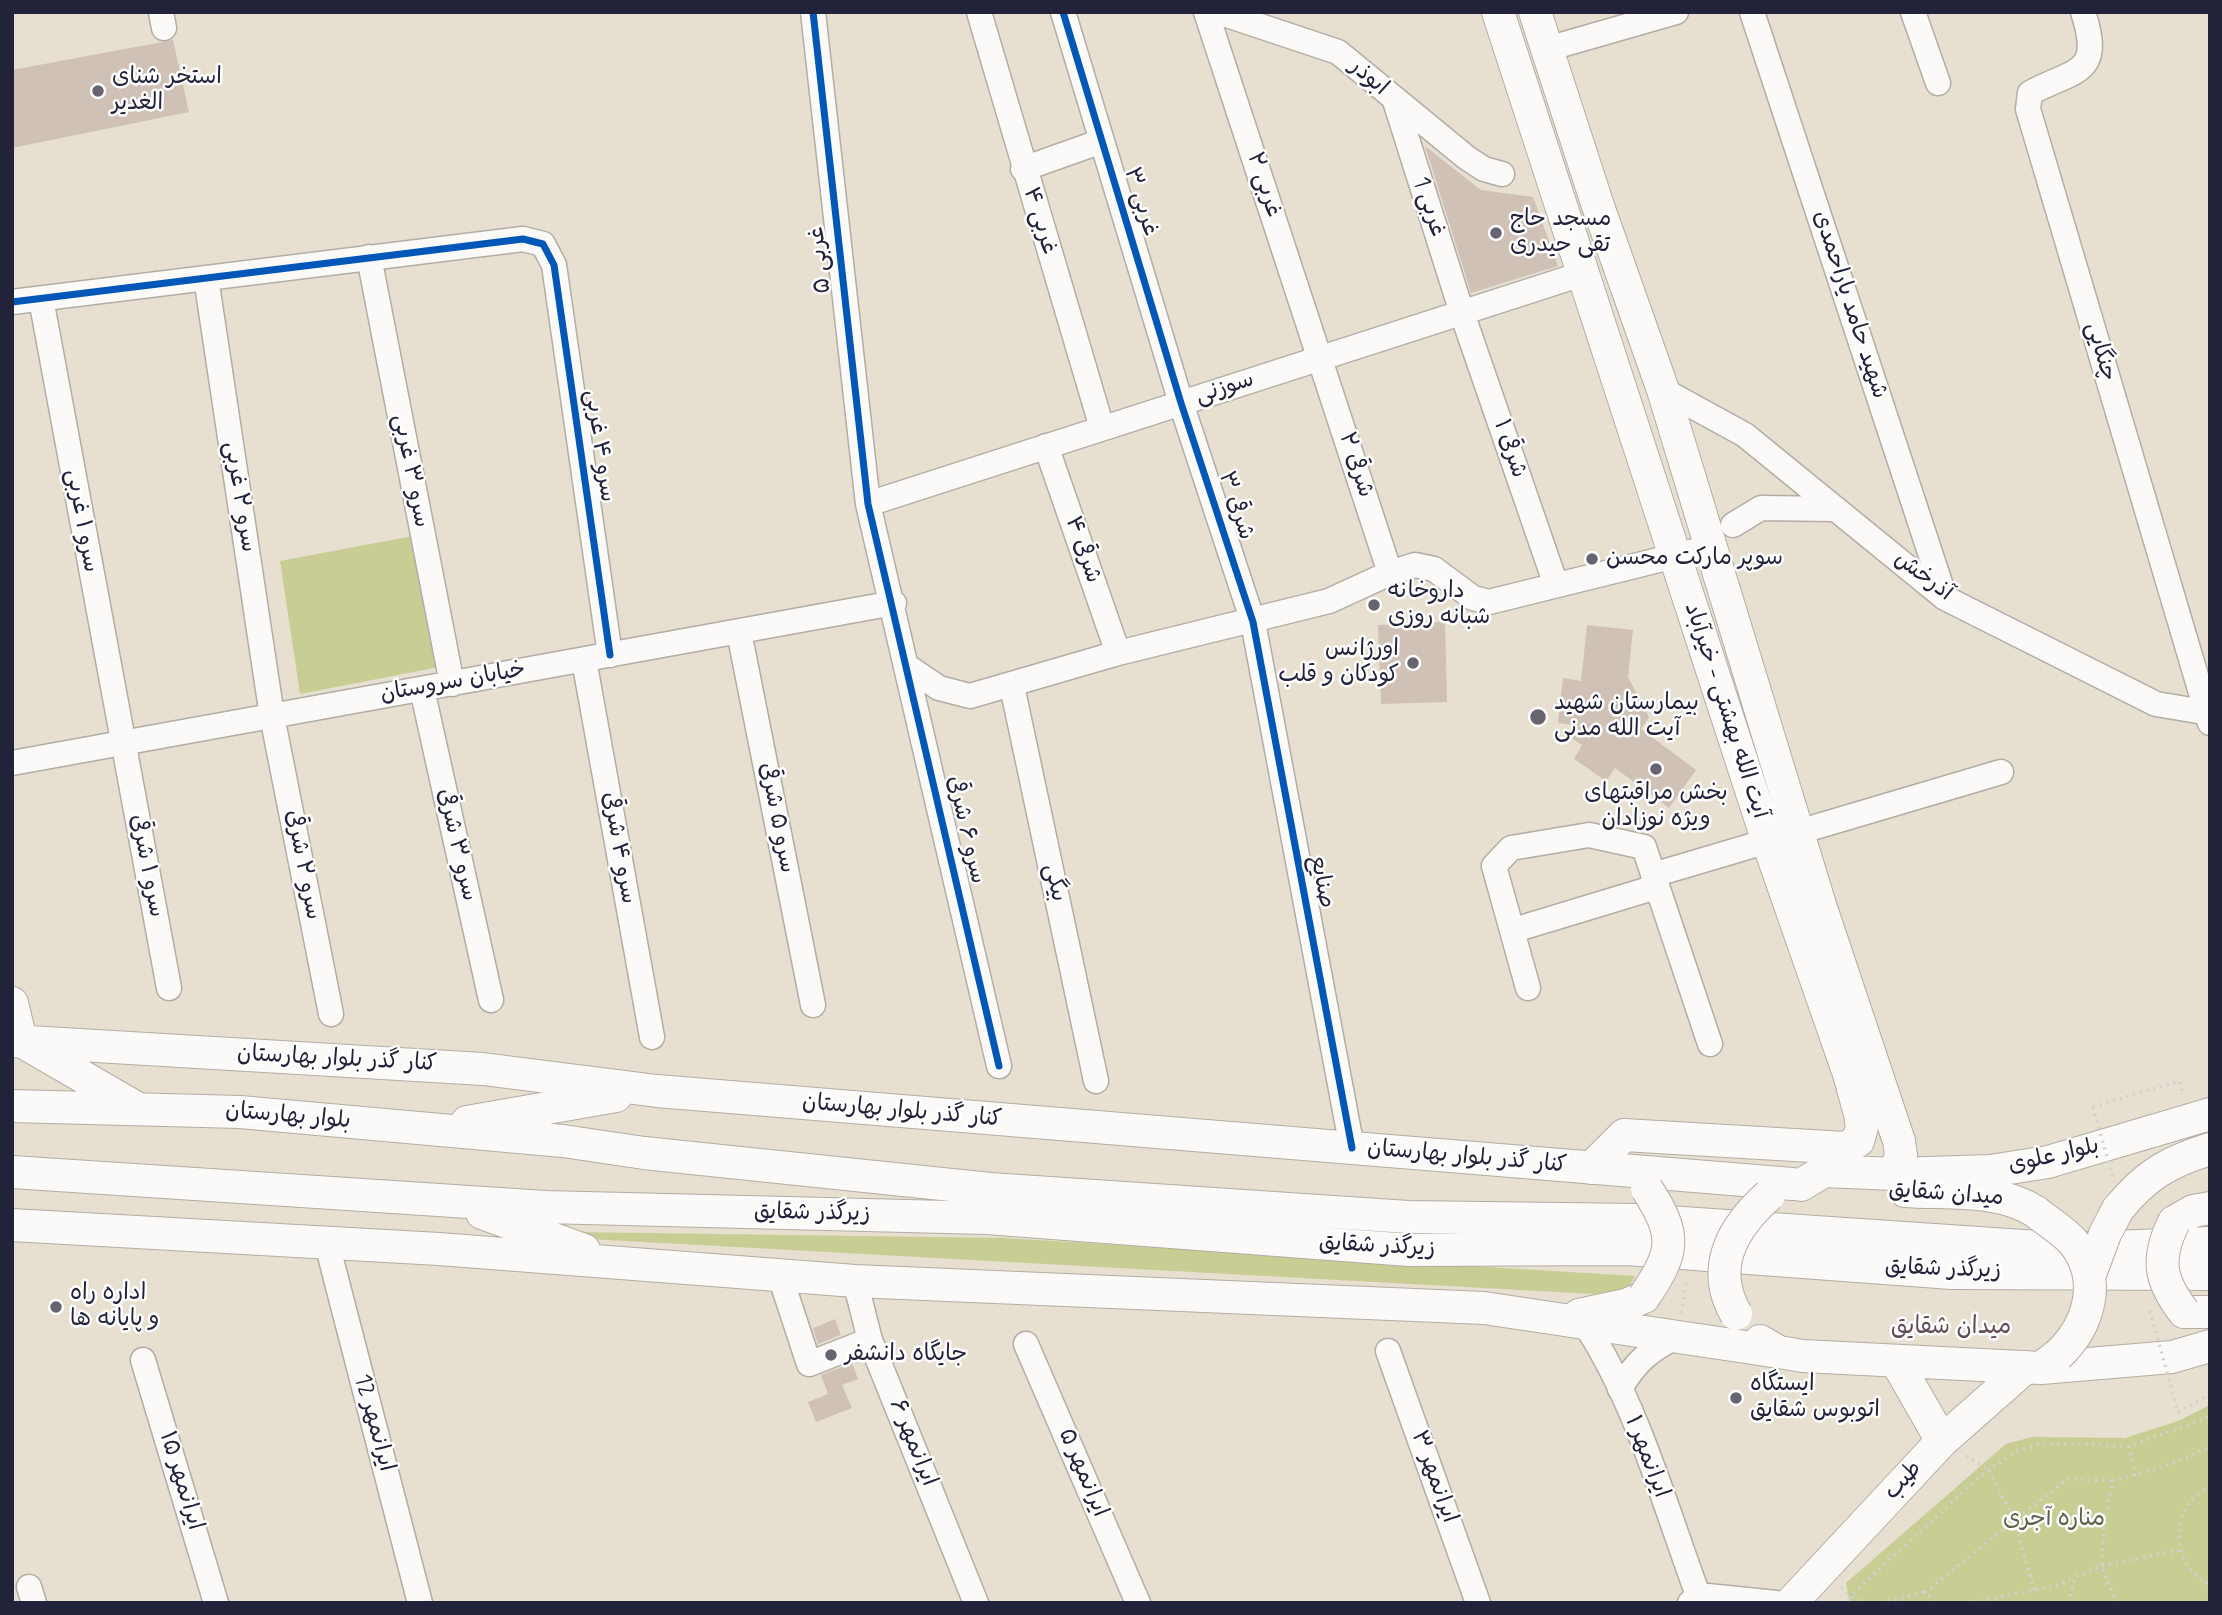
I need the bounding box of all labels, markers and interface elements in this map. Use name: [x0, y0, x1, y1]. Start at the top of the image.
street label: ابوذر: [1343, 54, 1393, 102]
place label: استخر شنای الغدیر: [112, 64, 222, 118]
marker: استخر شنای الغدیر: [90, 83, 106, 99]
street label: غربی ۲: [1240, 149, 1286, 221]
street label: غربی ۳: [1117, 164, 1163, 240]
street label: غربی 1: [1405, 173, 1451, 241]
street label: غربی ۴: [1016, 184, 1062, 258]
place label: مسجد حاج تقی حیدری: [1510, 206, 1611, 260]
street label: شهید حامد یاراحمدی: [1806, 208, 1892, 402]
street label: غربی ۵: [804, 225, 838, 295]
marker: مسجد حاج تقی حیدری: [1488, 225, 1504, 241]
street label: چنگایی: [2078, 319, 2122, 385]
street label: سوزنی: [1192, 367, 1258, 411]
street label: سرو ۴ غربی: [577, 388, 621, 504]
street label: سرو ۳ غربی: [386, 412, 434, 530]
street label: شرقی ۱: [1486, 416, 1532, 482]
street label: شرقی ۲: [1332, 429, 1378, 501]
street label: سرو ۲ غربی: [217, 440, 261, 554]
street label: سرو ۱ غربی: [58, 467, 104, 575]
street label: شرقی ۳: [1211, 468, 1259, 544]
street label: شرقی ۴: [1058, 513, 1106, 587]
place label: سوپر مارکت محسن: [1606, 545, 1783, 573]
street label: آذرخش: [1888, 546, 1958, 608]
marker: سوپر مارکت محسن: [1584, 551, 1600, 567]
place label: داروخانه شبانه روزی: [1388, 578, 1490, 632]
marker: داروخانه شبانه روزی: [1366, 597, 1382, 613]
street label: آیت الله بهشتی - خیرآباد: [1677, 600, 1773, 822]
place label: اورژانس کودکان و قلب: [1278, 636, 1399, 690]
marker: اورژانس کودکان و قلب: [1405, 655, 1421, 671]
street label: خیابان سروستان: [378, 657, 528, 709]
place label: بیمارستان شهید آیت الله مدنی: [1554, 690, 1699, 744]
marker: بیمارستان شهید آیت الله مدنی: [1528, 707, 1548, 727]
street label: سرو ۵ شرقی: [752, 761, 800, 875]
marker: بخش مراقبتهای ویژه نوزادان: [1648, 761, 1664, 777]
street label: سرو ۶ شرقی: [939, 773, 991, 887]
place label: بخش مراقبتهای ویژه نوزادان: [1584, 780, 1728, 834]
street label: سرو ۳ شرقی: [430, 786, 482, 904]
street label: سرو ۴ شرقی: [595, 790, 641, 906]
street label: سرو ۲ شرقی: [278, 808, 326, 922]
street label: سرو ۱ شرقی: [123, 812, 169, 920]
street label: صنایع: [1302, 853, 1340, 911]
street label: بیگی: [1037, 862, 1071, 904]
street label: کنار گذر بلوار بهارستان: [236, 1041, 438, 1079]
street label: کنار گذر بلوار بهارستان: [801, 1090, 1003, 1134]
street label: بلوار بهارستان: [224, 1098, 352, 1136]
street label: بلوار علوی: [2006, 1133, 2102, 1181]
street label: کنار گذر بلوار بهارستان: [1366, 1136, 1568, 1180]
street label: میدان شقایق: [1888, 1177, 2004, 1213]
street label: زیرگذر شقایق: [753, 1199, 871, 1229]
street label: زیرگذر شقایق: [1318, 1230, 1436, 1264]
street label: زیرگذر شقایق: [1884, 1254, 2002, 1286]
place label: اداره راه و پایانه ها: [70, 1280, 159, 1334]
marker: اداره راه و پایانه ها: [48, 1299, 64, 1315]
district label: میدان شقایق: [1891, 1314, 2011, 1342]
place label: جایگاه دانشفر: [845, 1341, 967, 1369]
marker: جایگاه دانشفر: [823, 1347, 839, 1363]
street label: ایرانمهر 12: [347, 1371, 399, 1475]
place label: ایستگاه اتوبوس شقایق: [1750, 1371, 1880, 1425]
marker: ایستگاه اتوبوس شقایق: [1728, 1390, 1744, 1406]
street label: ایرانمهر ۶: [882, 1395, 942, 1491]
street label: ایرانمهر ۱: [1618, 1412, 1674, 1502]
street label: ایرانمهر ۵: [1051, 1425, 1113, 1521]
street label: ایرانمهر ۳: [1404, 1427, 1462, 1527]
street label: ایرانمهر ۱۵: [152, 1428, 208, 1534]
street label: طیب: [1879, 1456, 1929, 1506]
park label: مناره آجری: [2003, 1506, 2105, 1534]

